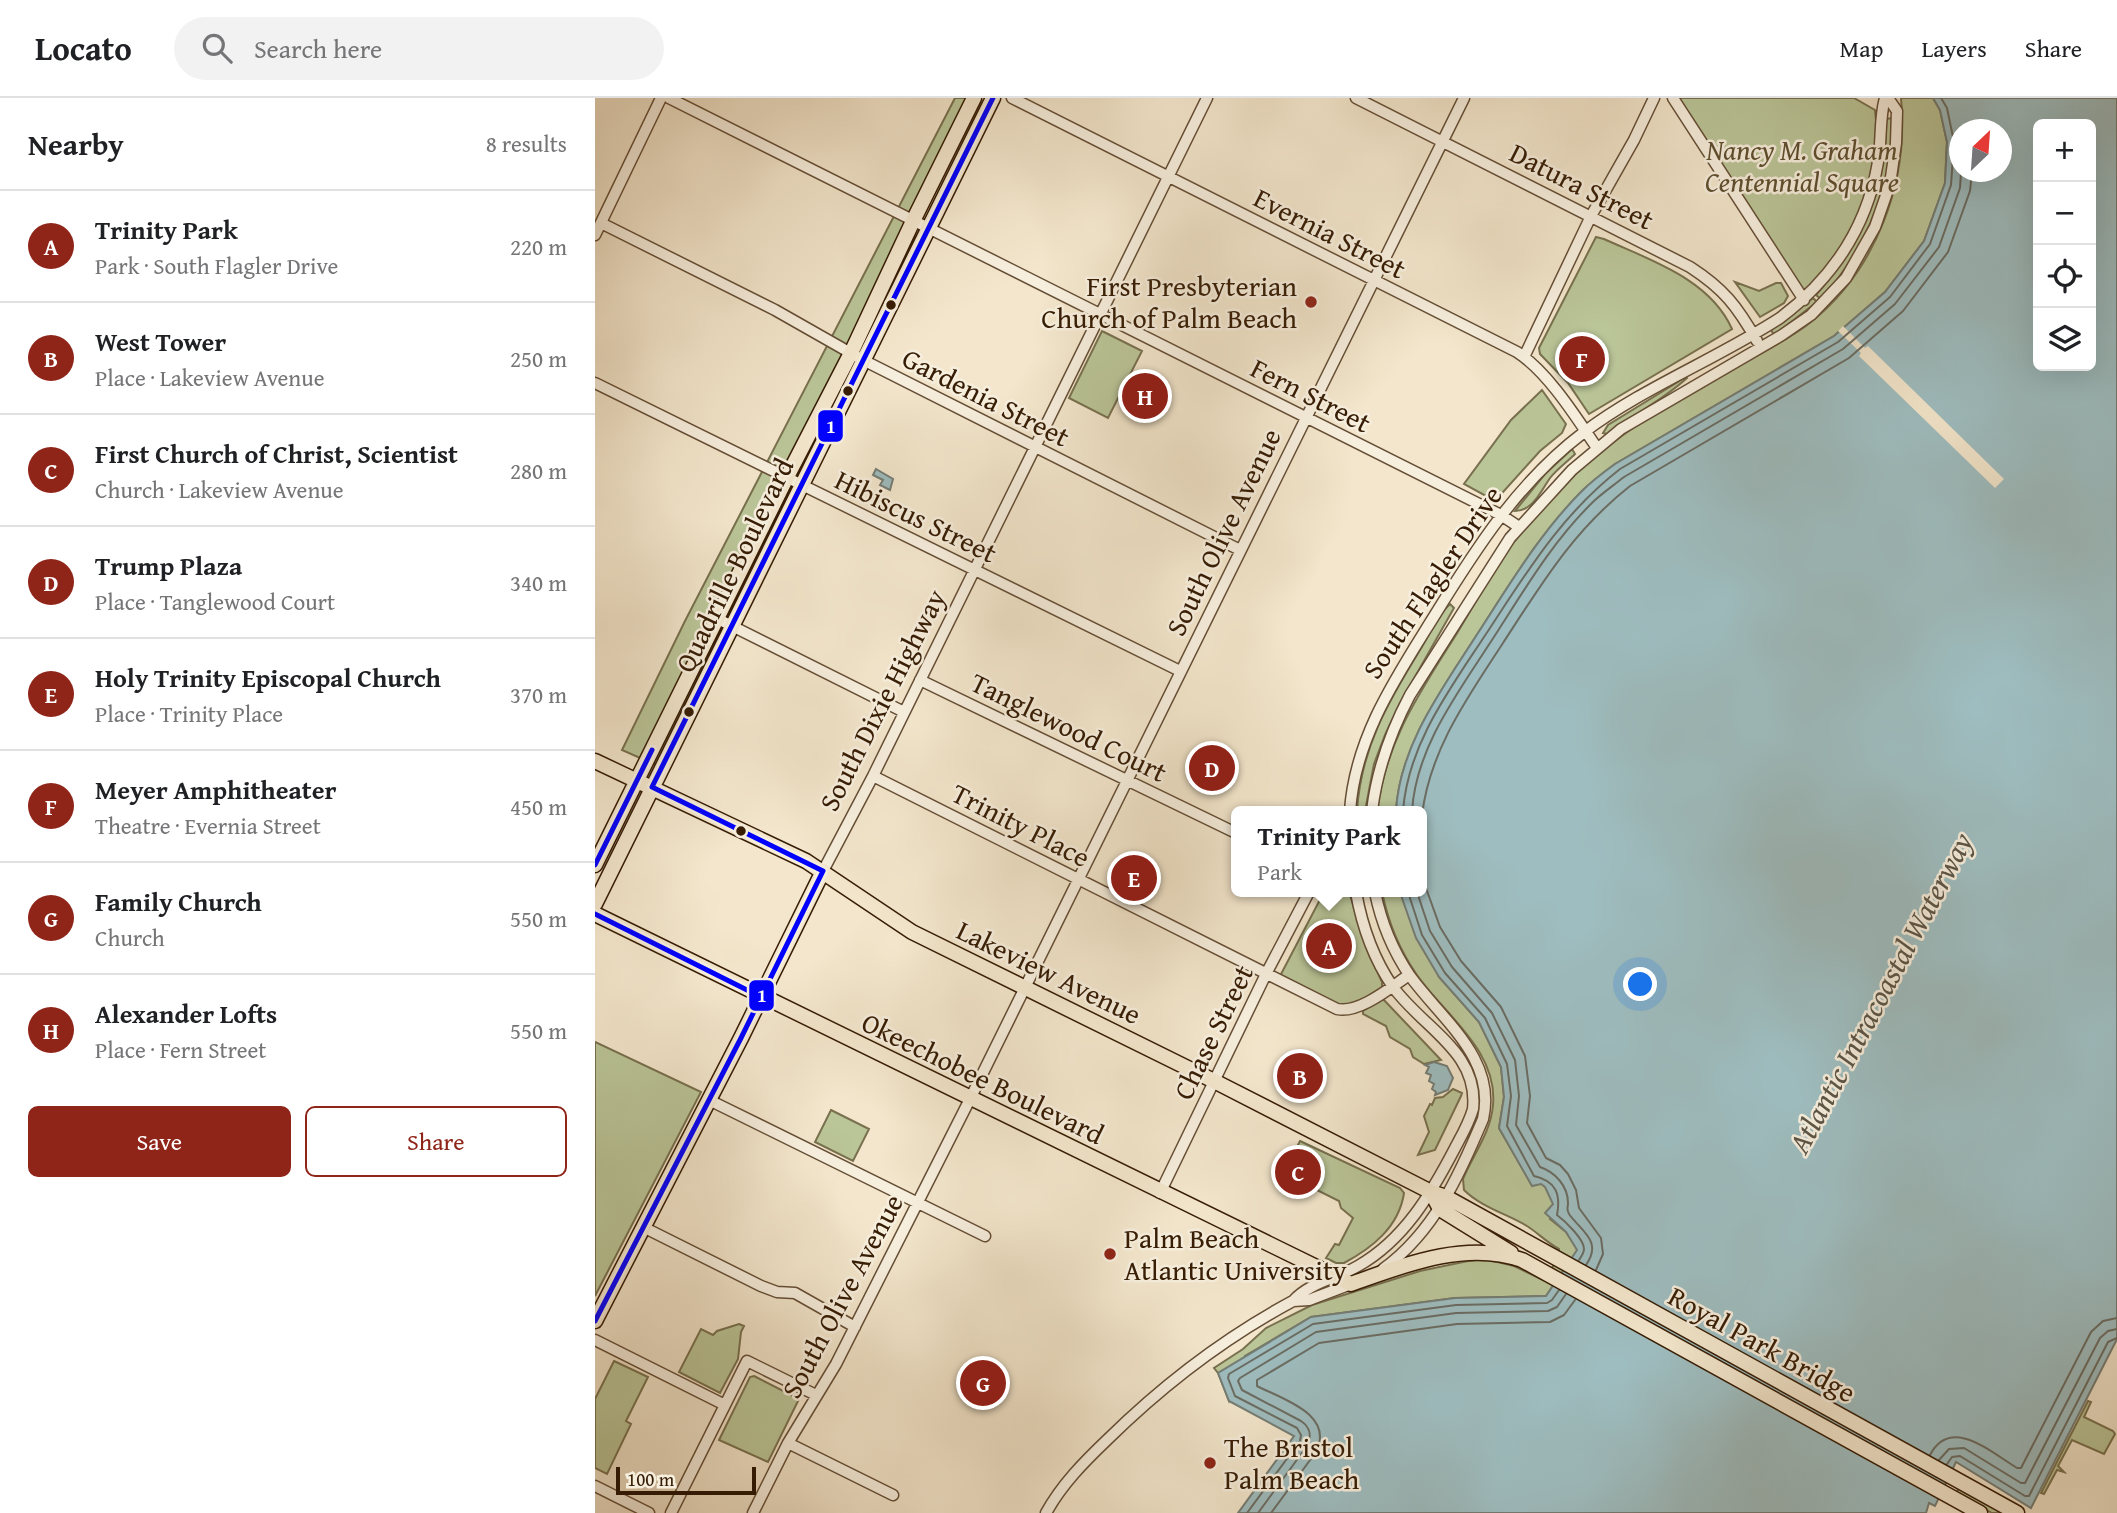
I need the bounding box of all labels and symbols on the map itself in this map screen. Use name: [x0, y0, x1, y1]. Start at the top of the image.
north arrow: [1949, 119, 2012, 182]
park label: Nancy M. Graham Centennial Square: [1705, 129, 1899, 202]
street label: Datura Street: [1503, 132, 1661, 239]
street label: Evernia Street: [1247, 177, 1414, 289]
place label: First Presbyterian Church of Palm Beach: [1041, 265, 1297, 338]
marker: First Presbyterian Church of Palm Beach: [1303, 294, 1319, 310]
unlabelled marker: [884, 298, 898, 312]
pin: F: [1559, 333, 1605, 385]
street label: Gardenia Street: [895, 337, 1077, 456]
street label: Fern Street: [1244, 347, 1379, 442]
pin: H: [1122, 370, 1168, 422]
unlabelled marker: [841, 384, 855, 398]
line badge: 1: [817, 409, 844, 443]
text: 1: [826, 412, 836, 440]
street label: South Olive Avenue: [1155, 421, 1291, 642]
street label: Quadrille Boulevard: [664, 451, 803, 679]
street label: Hibiscus Street: [828, 459, 1004, 573]
street label: South Flagler Drive: [1352, 477, 1512, 686]
street label: South Dixie Highway: [808, 582, 955, 818]
street label: Tanglewood Court: [964, 661, 1174, 792]
unlabelled marker: [682, 705, 696, 719]
pin: D: [1189, 742, 1235, 794]
street label: Trinity Place: [945, 772, 1098, 877]
unlabelled marker: [734, 824, 748, 838]
water label: Atlantic Intracoastal Waterway: [1776, 824, 1984, 1162]
pin: E: [1111, 852, 1157, 904]
street label: Lakeview Avenue: [950, 909, 1148, 1034]
pin: A: [1306, 920, 1352, 972]
street label: Chase Street: [1162, 957, 1263, 1106]
your location: [1623, 967, 1657, 1001]
line badge: 1: [748, 979, 775, 1012]
text: 1: [757, 981, 767, 1009]
street label: Okeechobee Boulevard: [855, 1001, 1111, 1154]
pin: B: [1277, 1050, 1323, 1102]
pin: C: [1275, 1146, 1321, 1198]
street label: South Olive Avenue: [770, 1186, 913, 1405]
place label: Palm Beach Atlantic University: [1124, 1217, 1347, 1290]
marker: Palm Beach Atlantic University: [1102, 1246, 1118, 1262]
street label: Royal Park Bridge: [1661, 1275, 1863, 1412]
pin: G: [960, 1357, 1006, 1409]
place label: The Bristol Palm Beach: [1224, 1426, 1359, 1499]
marker: The Bristol Palm Beach: [1202, 1455, 1218, 1471]
scale bar: [616, 1464, 756, 1496]

